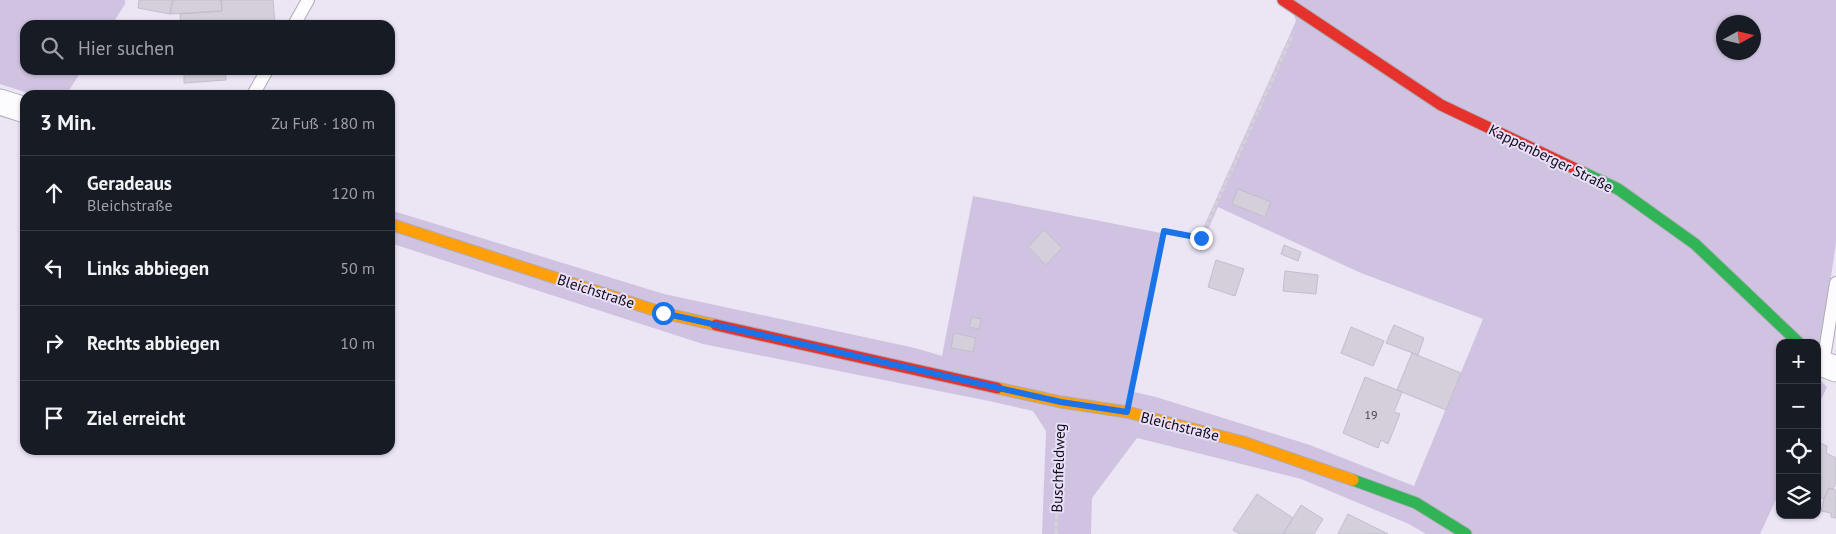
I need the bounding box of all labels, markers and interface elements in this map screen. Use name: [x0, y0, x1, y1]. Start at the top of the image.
north arrow: [1716, 15, 1761, 60]
search box: [20, 20, 395, 75]
icon: search: [38, 34, 66, 62]
text: Hier suchen: [78, 36, 174, 60]
text: 3 Min.: [40, 109, 96, 136]
text: Zu Fuß · 180 m: [271, 113, 375, 133]
street label: Kappenberger Straße: [1486, 120, 1616, 196]
text: Geradeaus: [87, 171, 172, 195]
icon: ahead: [40, 179, 68, 207]
text: 120 m: [332, 183, 375, 203]
text: Bleichstraße: [87, 195, 173, 215]
route end: [1190, 227, 1213, 250]
icon: left: [40, 254, 68, 282]
text: Links abbiegen: [87, 256, 209, 280]
text: 50 m: [340, 258, 375, 278]
street label: Bleichstraße: [555, 270, 637, 312]
route start: [652, 302, 675, 325]
icon: right: [40, 329, 68, 357]
text: Rechts abbiegen: [87, 331, 220, 355]
text: 10 m: [340, 333, 375, 353]
map controls: [1776, 339, 1821, 519]
button: +: [1776, 339, 1821, 384]
button: −: [1776, 384, 1821, 429]
icon: arrive: [40, 404, 68, 432]
text: Ziel erreicht: [87, 406, 185, 430]
street label: Bleichstraße: [1139, 407, 1221, 445]
house number: 19: [1364, 407, 1378, 422]
street label: Buschfeldweg: [1047, 423, 1069, 513]
button: locate: [1776, 429, 1821, 474]
button: layers: [1776, 474, 1821, 519]

